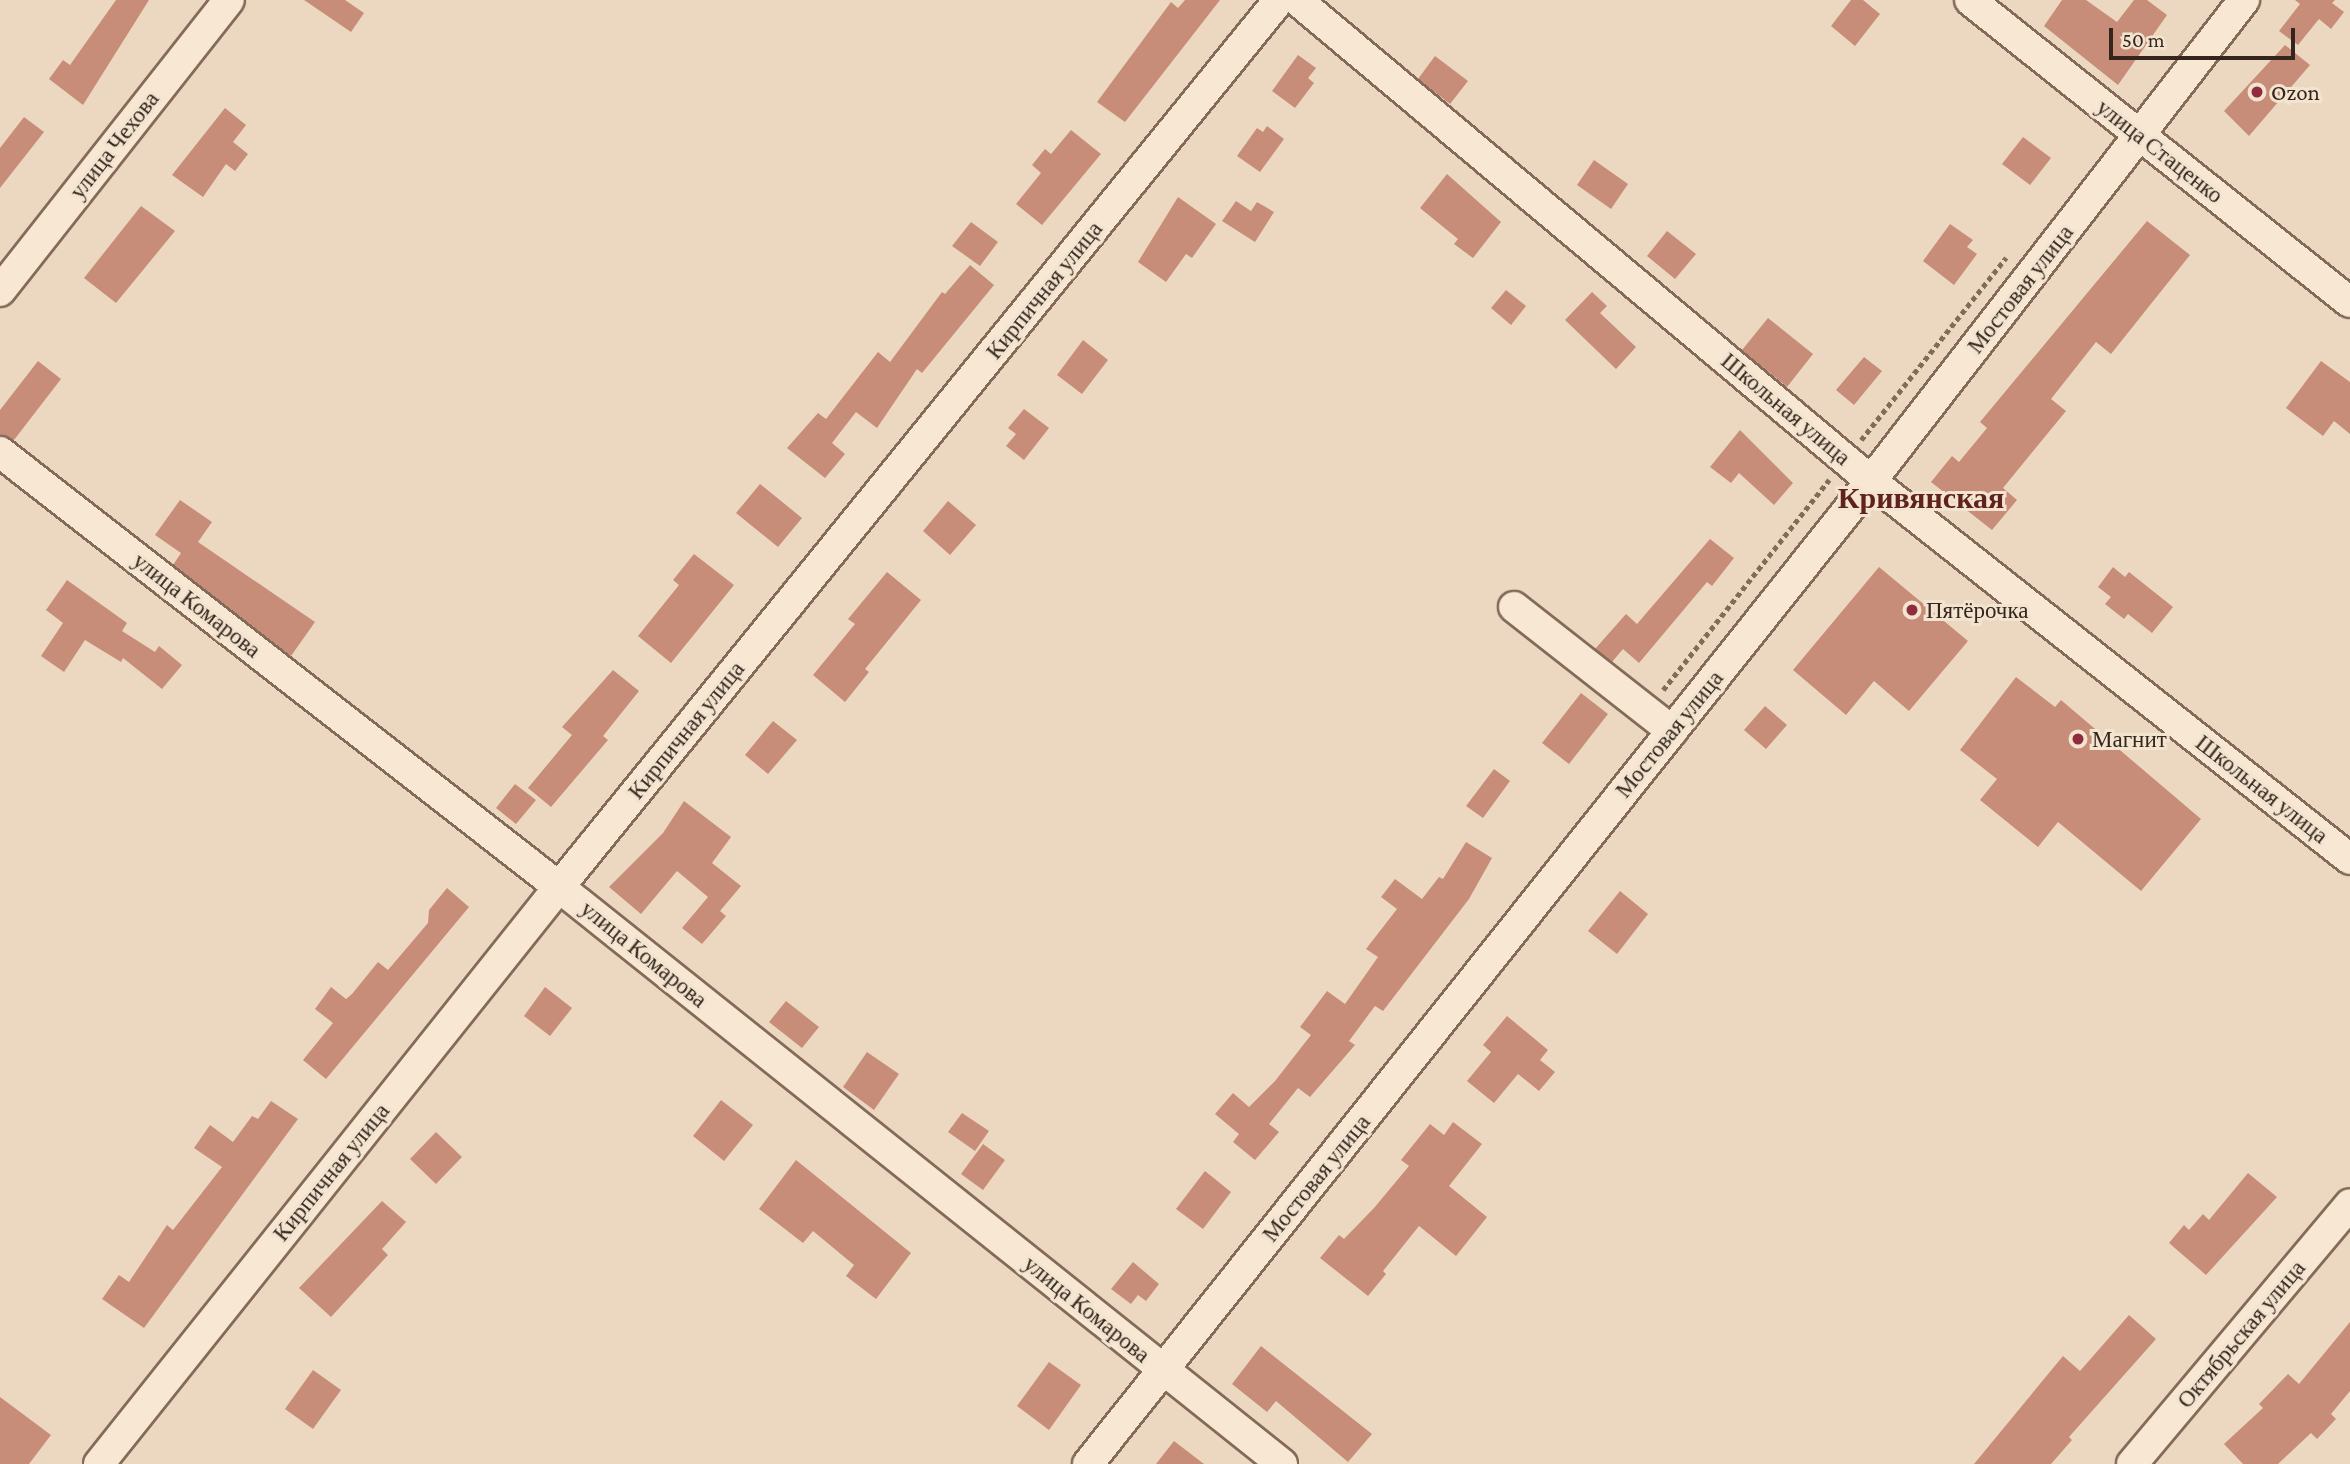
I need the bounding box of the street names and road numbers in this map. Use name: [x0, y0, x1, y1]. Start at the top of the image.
street label: улица Чехова: [63, 86, 165, 204]
street label: улица Стаценко: [2091, 93, 2229, 209]
street label: Кирпичная улица: [980, 215, 1108, 365]
street label: Мостовая улица: [1961, 219, 2079, 359]
street label: Школьная улица: [1716, 347, 1856, 471]
street label: улица Комарова: [128, 546, 266, 664]
street label: Кирпичная улица: [622, 655, 750, 805]
street label: Мостовая улица: [1609, 665, 1729, 803]
street label: Школьная улица: [2190, 729, 2334, 849]
street label: улица Комарова: [575, 895, 713, 1013]
street label: Кирпичная улица: [267, 1097, 395, 1247]
street label: Мостовая улица: [1256, 1109, 1376, 1247]
street label: улица Комарова: [1018, 1250, 1156, 1368]
street label: Октябрьская улица: [2171, 1254, 2311, 1414]

